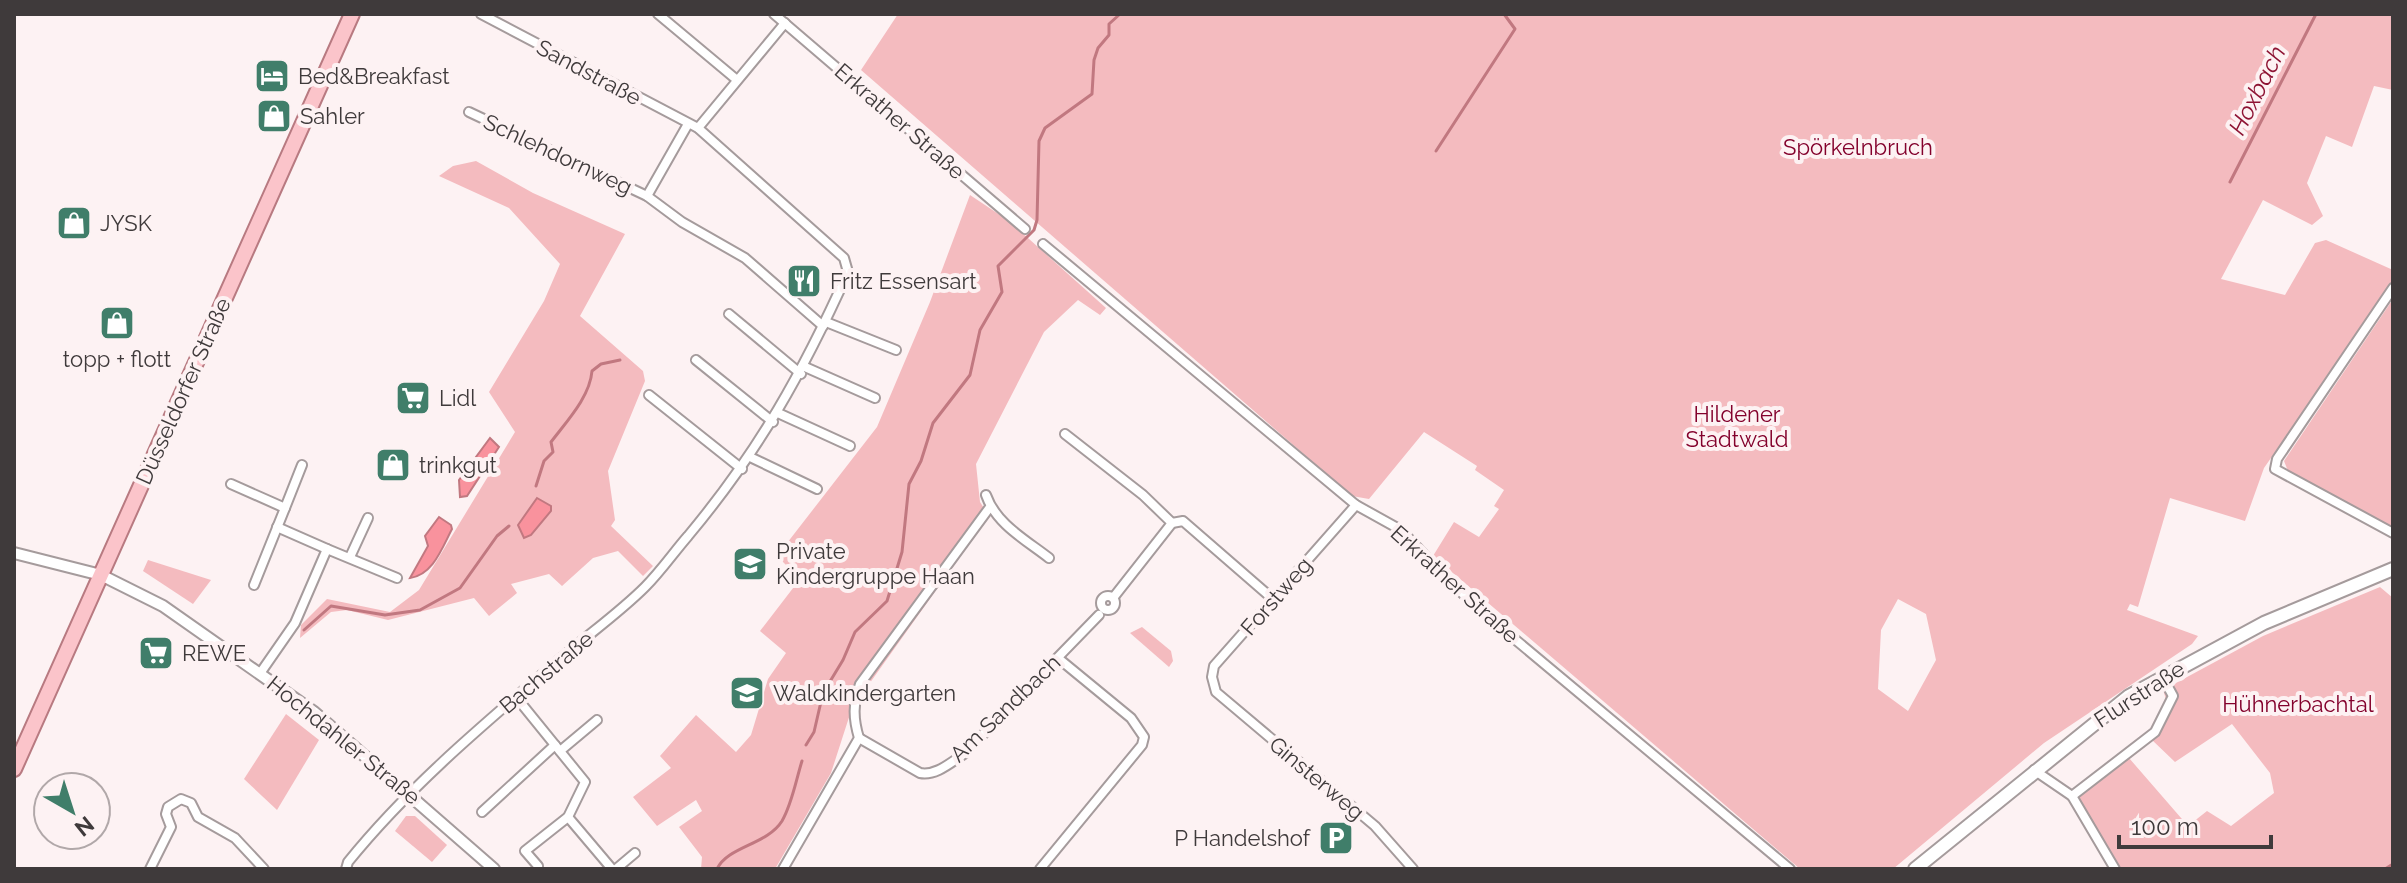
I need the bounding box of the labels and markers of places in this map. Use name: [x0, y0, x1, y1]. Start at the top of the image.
hotel icon: Bed&Breakfast: [253, 57, 291, 95]
place label: Bed&Breakfast: [298, 63, 450, 89]
shop icon: Sahler: [255, 97, 293, 135]
place label: Sahler: [300, 103, 365, 129]
shop icon: JYSK: [55, 204, 93, 242]
place label: JYSK: [100, 210, 153, 236]
restaurant icon: Fritz Essensart: [785, 262, 823, 300]
place label: Fritz Essensart: [830, 268, 977, 294]
shop icon: topp + flott: [98, 304, 136, 342]
place label: topp + flott: [63, 346, 172, 372]
supermarket icon: Lidl: [394, 379, 432, 417]
place label: Lidl: [439, 385, 476, 411]
shop icon: trinkgut: [374, 446, 412, 484]
place label: trinkgut: [419, 452, 497, 478]
place label: Private Kindergruppe Haan: [776, 538, 975, 589]
school or university icon: Private Kindergruppe Haan: [731, 545, 769, 583]
supermarket icon: REWE: [137, 634, 175, 672]
place label: REWE: [182, 640, 246, 666]
school or university icon: Waldkindergarten: [728, 674, 766, 712]
place label: Waldkindergarten: [773, 680, 956, 706]
parking icon: P Handelshof: [1317, 819, 1355, 857]
place label: P Handelshof: [1174, 825, 1311, 851]

